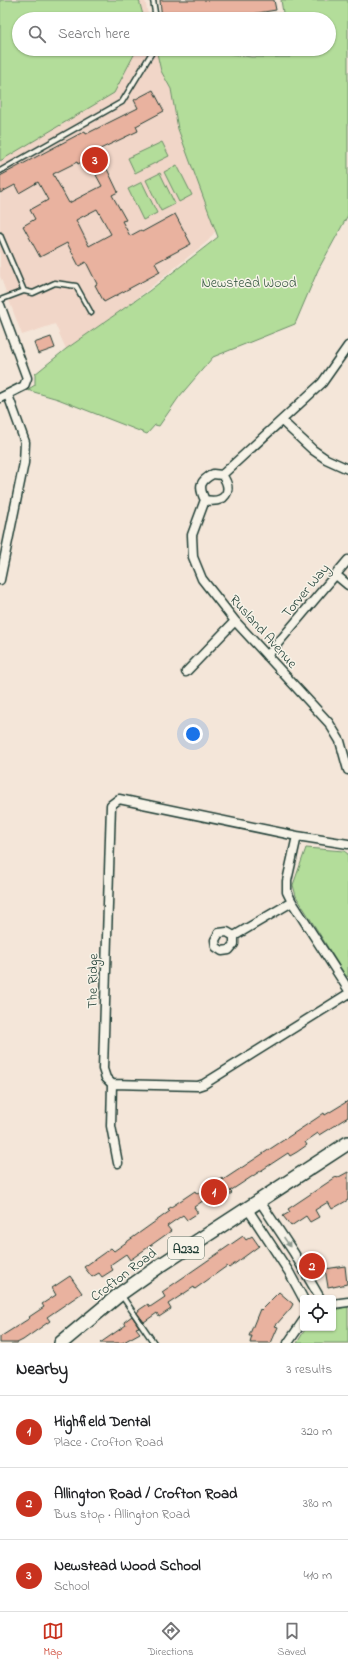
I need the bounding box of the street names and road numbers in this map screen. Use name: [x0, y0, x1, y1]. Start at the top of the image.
street label: Torver Way: [277, 559, 336, 623]
street label: Rusland Avenue: [224, 590, 302, 674]
street label: The Ridge: [83, 953, 105, 1009]
road number: A232: [168, 1237, 204, 1259]
street label: Crofton Road: [86, 1243, 162, 1307]

